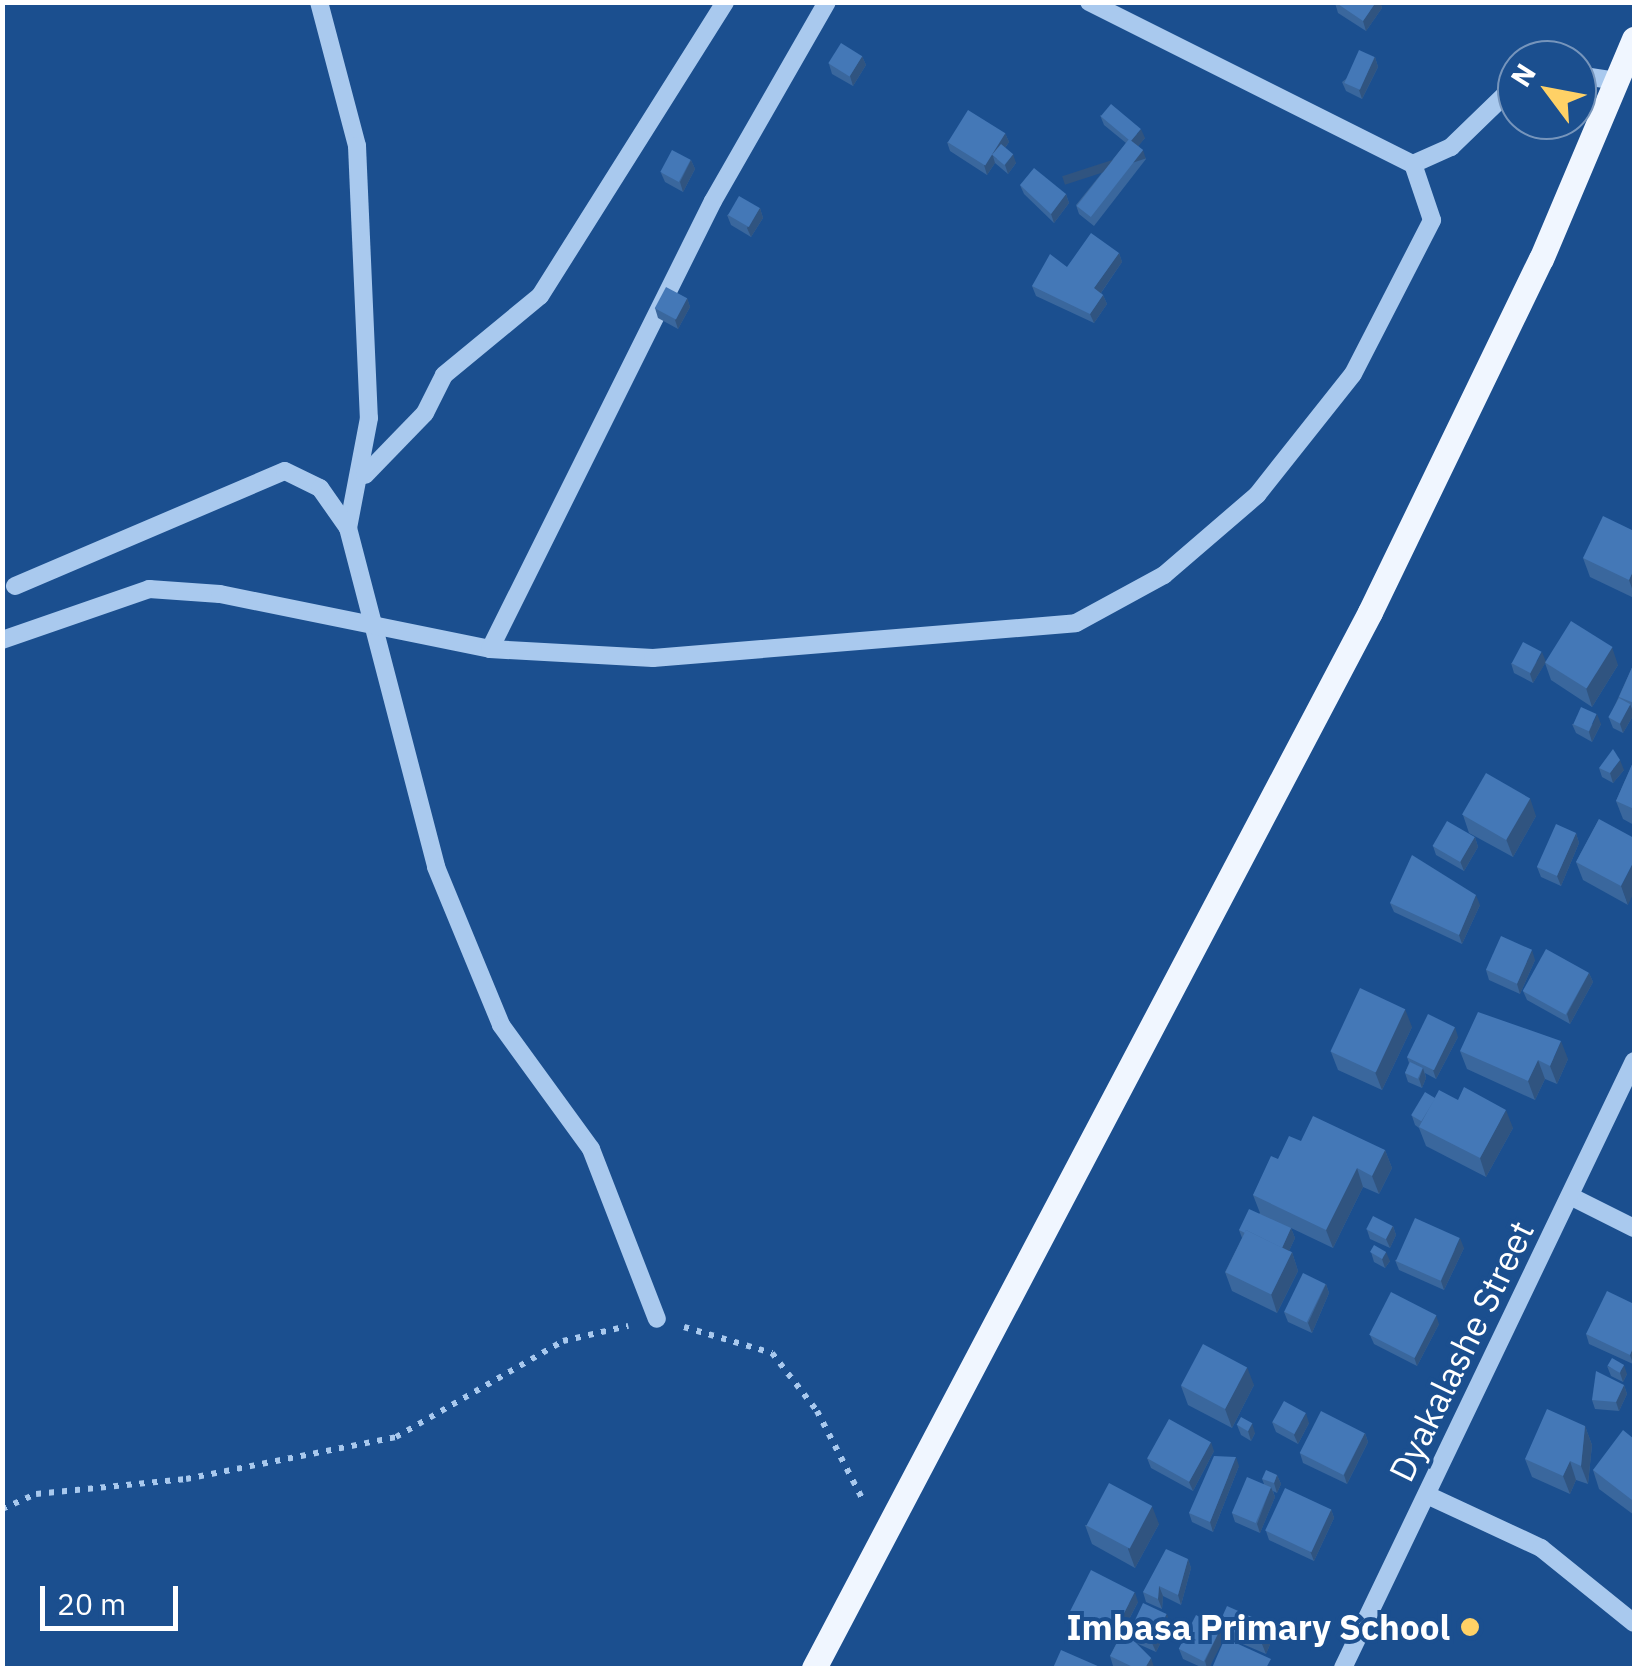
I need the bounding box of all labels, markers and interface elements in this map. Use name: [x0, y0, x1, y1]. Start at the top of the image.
north arrow: [1497, 40, 1597, 140]
text: N: [1502, 56, 1544, 93]
street label: Dyakalashe Street: [1380, 1214, 1542, 1488]
scale bar: [45, 1566, 182, 1628]
text: 20 m: [57, 1584, 126, 1623]
place label: Imbasa Primary School: [1066, 1606, 1450, 1648]
marker: Imbasa Primary School: [1459, 1616, 1481, 1638]

